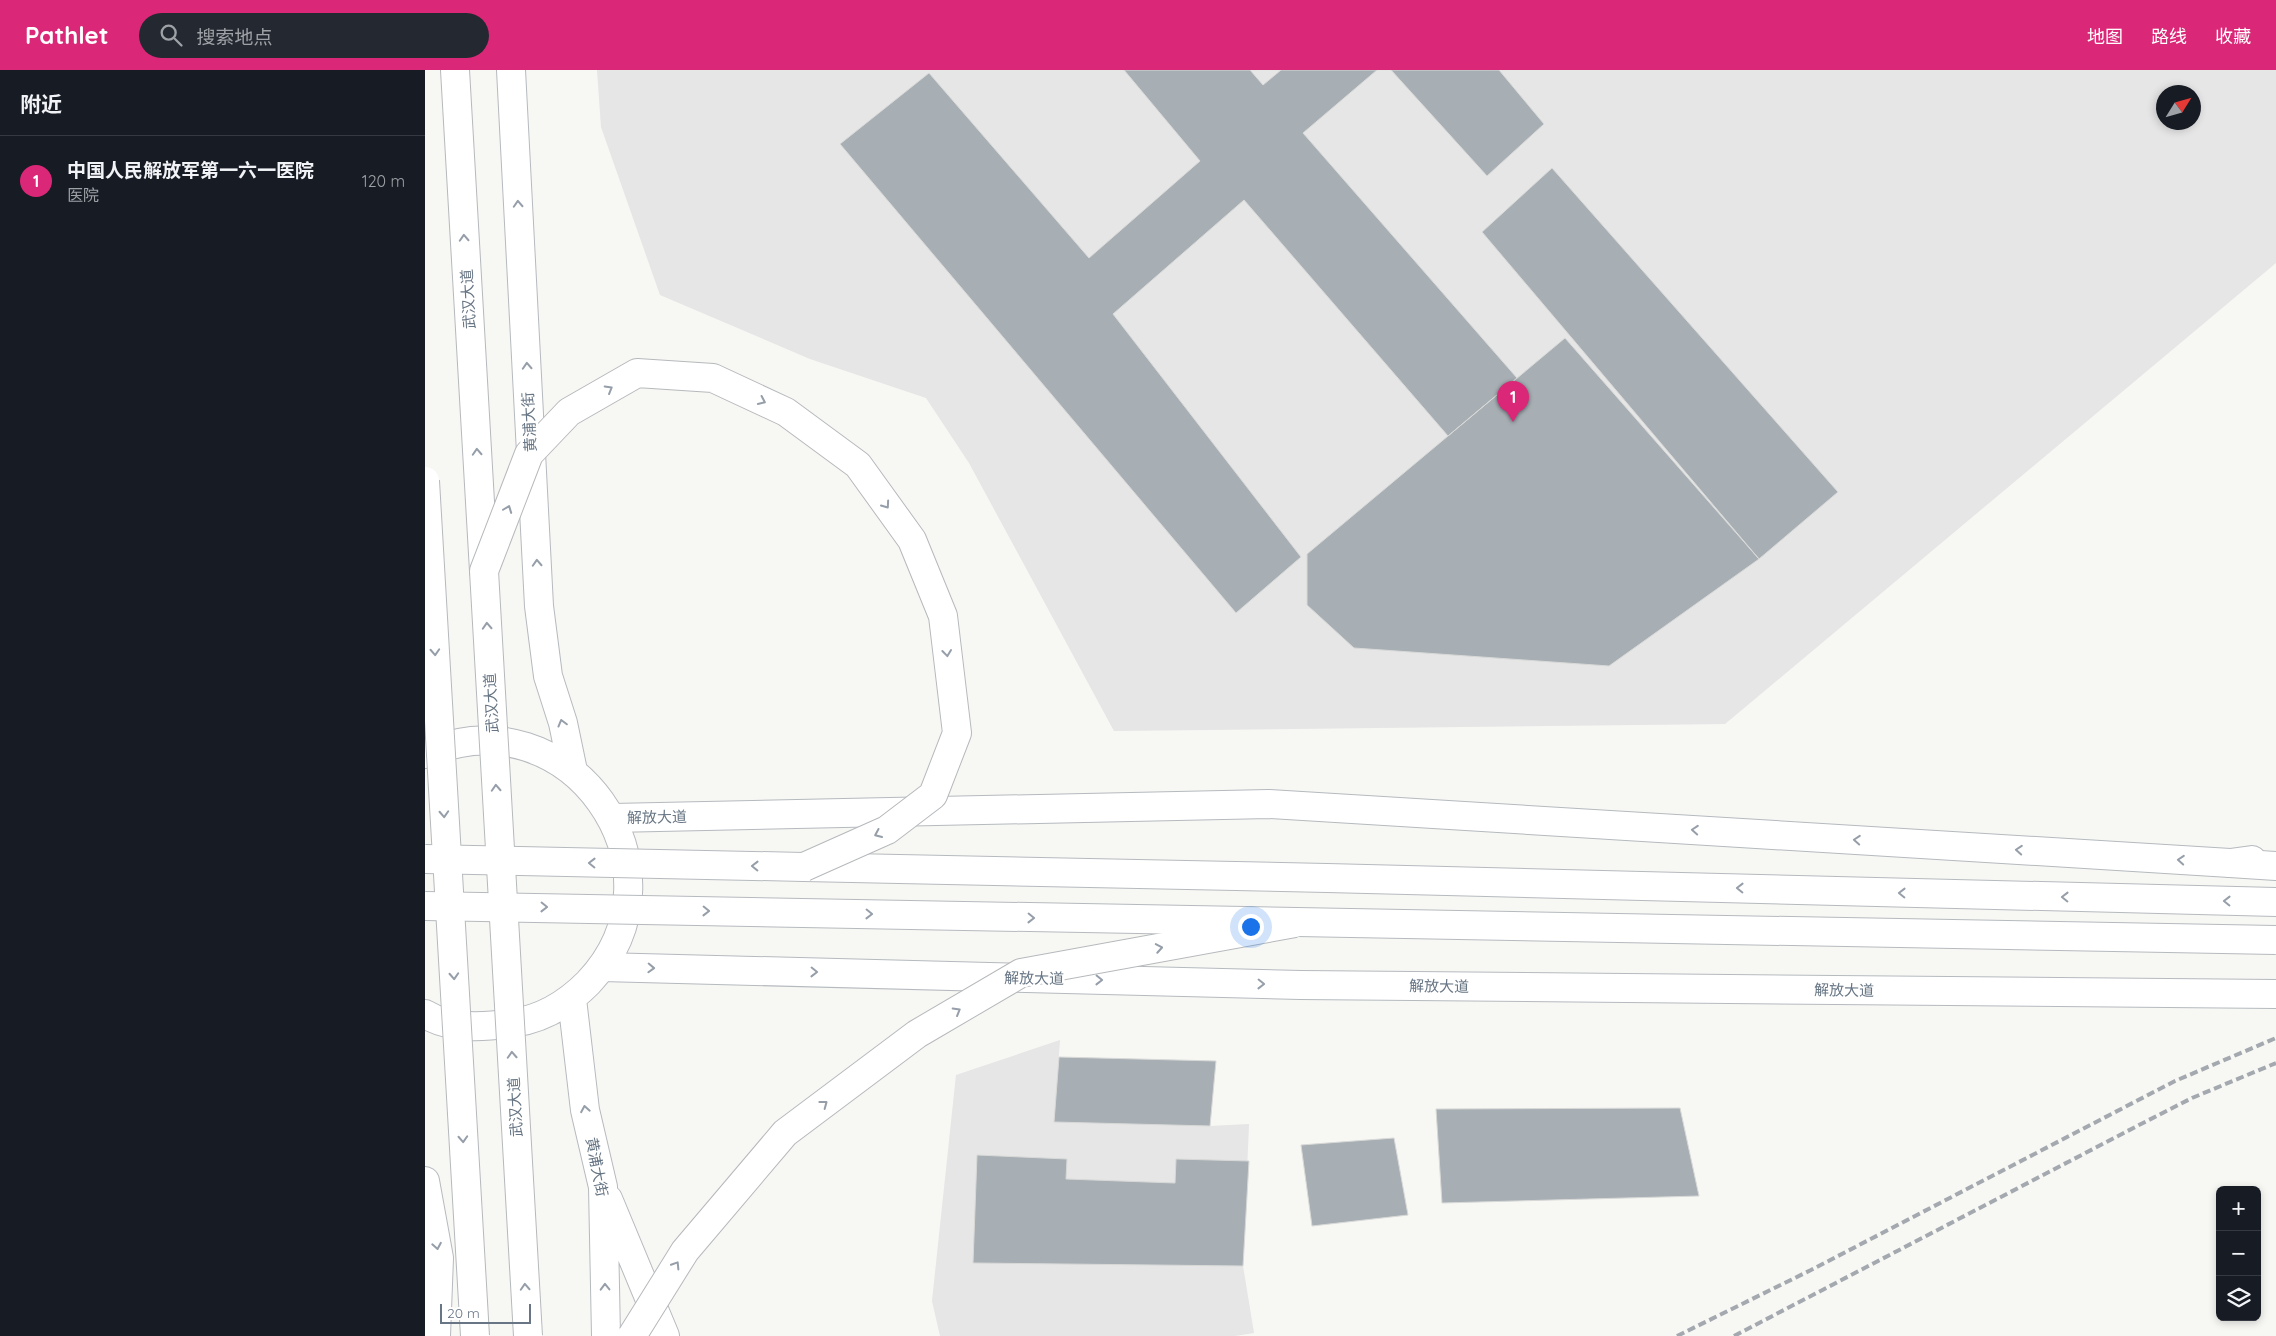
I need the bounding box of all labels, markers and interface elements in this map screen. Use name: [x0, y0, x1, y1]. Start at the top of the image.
search box: [139, 13, 489, 58]
text: Pathlet: [25, 20, 109, 50]
icon: search: [157, 21, 185, 49]
text: 搜索地点: [197, 25, 273, 49]
text: 地图: [2087, 25, 2123, 48]
text: 路线: [2151, 25, 2187, 48]
text: 收藏: [2215, 25, 2251, 48]
north arrow: [2156, 85, 2201, 130]
text: 附近: [20, 91, 62, 117]
text: 中国人民解放军第一六一医院: [67, 158, 314, 182]
text: 1: [33, 171, 39, 191]
text: 120 m: [362, 171, 405, 191]
text: 医院: [67, 185, 99, 205]
one-way arrow: [513, 200, 523, 208]
one-way arrow: [459, 233, 470, 241]
street label: 武汉大道: [457, 269, 479, 329]
one-way arrow: [521, 362, 532, 370]
pin: 1: [1497, 381, 1529, 422]
one-way arrow: [603, 386, 612, 396]
street label: 黄浦大街: [518, 392, 540, 452]
one-way arrow: [757, 394, 766, 405]
one-way arrow: [471, 448, 482, 456]
one-way arrow: [880, 499, 889, 509]
one-way arrow: [502, 505, 512, 514]
one-way arrow: [531, 559, 542, 567]
one-way arrow: [481, 622, 492, 630]
one-way arrow: [429, 648, 440, 656]
one-way arrow: [942, 648, 952, 657]
street label: 武汉大道: [480, 673, 502, 733]
one-way arrow: [558, 720, 568, 728]
one-way arrow: [491, 784, 502, 792]
street label: 解放大道: [627, 807, 687, 827]
one-way arrow: [439, 810, 450, 818]
one-way arrow: [1690, 825, 1698, 836]
one-way arrow: [874, 827, 883, 838]
one-way arrow: [1853, 835, 1861, 846]
one-way arrow: [2015, 845, 2023, 856]
one-way arrow: [2177, 855, 2185, 866]
one-way arrow: [588, 857, 596, 868]
one-way arrow: [751, 861, 758, 871]
one-way arrow: [1736, 883, 1744, 894]
one-way arrow: [1898, 887, 1906, 898]
one-way arrow: [2061, 892, 2068, 902]
one-way arrow: [2223, 896, 2231, 906]
one-way arrow: [540, 902, 548, 913]
one-way arrow: [702, 905, 710, 916]
one-way arrow: [865, 909, 873, 919]
one-way arrow: [1028, 913, 1035, 923]
your location: [1238, 914, 1264, 940]
one-way arrow: [1155, 943, 1164, 953]
one-way arrow: [647, 963, 655, 974]
one-way arrow: [810, 967, 818, 978]
street label: 解放大道: [1004, 968, 1064, 988]
one-way arrow: [448, 973, 459, 981]
one-way arrow: [1095, 974, 1103, 985]
street label: 解放大道: [1409, 976, 1469, 996]
one-way arrow: [1258, 979, 1265, 989]
street label: 解放大道: [1814, 980, 1874, 1000]
one-way arrow: [951, 1007, 960, 1017]
one-way arrow: [506, 1051, 517, 1059]
street label: 武汉大道: [504, 1077, 526, 1137]
one-way arrow: [818, 1101, 828, 1110]
one-way arrow: [581, 1105, 591, 1114]
one-way arrow: [458, 1135, 469, 1143]
street label: 黄浦大街: [582, 1136, 612, 1198]
map controls: [2216, 1186, 2261, 1321]
button: +: [2216, 1186, 2261, 1231]
button: −: [2216, 1231, 2261, 1276]
one-way arrow: [431, 1242, 442, 1251]
one-way arrow: [670, 1261, 680, 1270]
button: layers: [2216, 1276, 2261, 1321]
one-way arrow: [520, 1283, 531, 1291]
one-way arrow: [600, 1283, 610, 1291]
scale bar: [440, 1301, 531, 1324]
text: 20 m: [447, 1304, 480, 1322]

